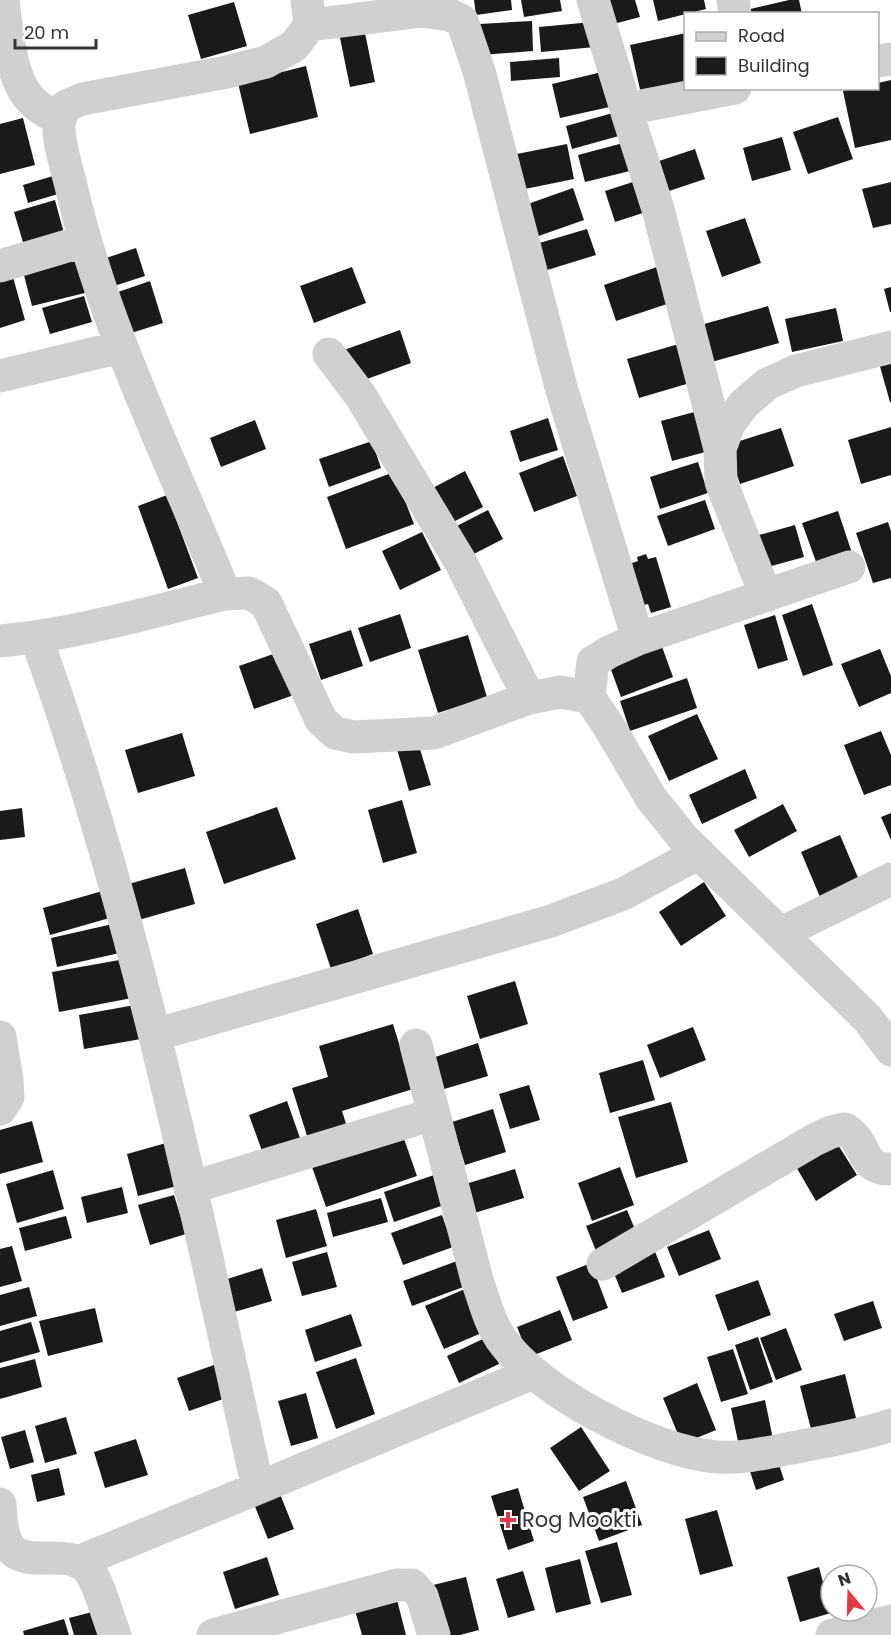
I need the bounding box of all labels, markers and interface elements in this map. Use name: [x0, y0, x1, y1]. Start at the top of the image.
scale bar: [15, 12, 96, 50]
legend: [684, 12, 879, 90]
text: 20 m: [24, 20, 69, 45]
text: Road: [738, 23, 785, 48]
text: Building: [738, 53, 810, 78]
place label: Rog Mookti: [522, 1505, 637, 1534]
marker: Rog Mookti: [499, 1511, 517, 1529]
north arrow: [819, 1563, 879, 1623]
text: N: [835, 1566, 854, 1592]

